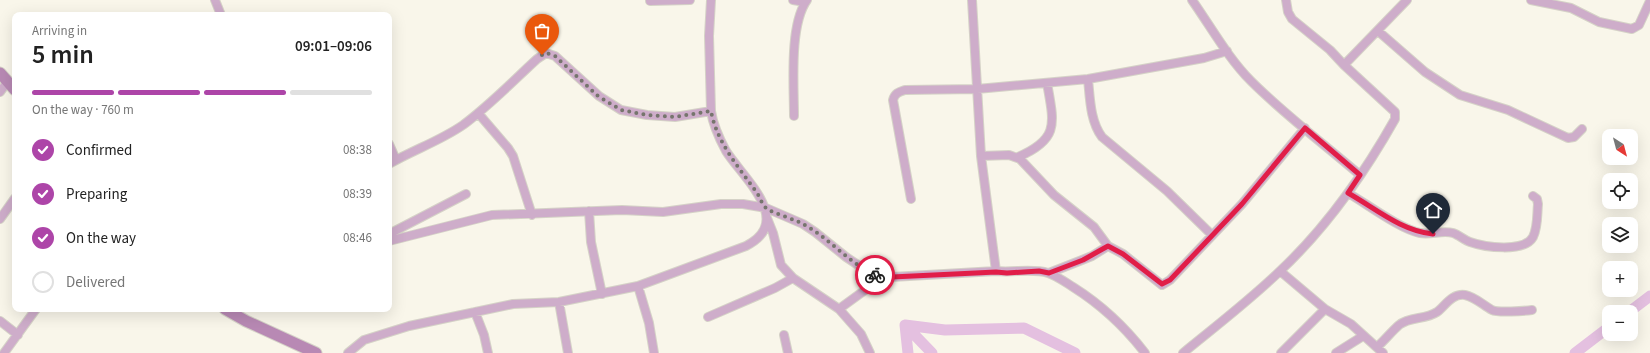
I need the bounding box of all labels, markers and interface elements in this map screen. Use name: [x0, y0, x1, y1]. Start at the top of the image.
pin: [525, 14, 559, 55]
icon: bag: [531, 20, 553, 42]
text: Arriving in: [32, 22, 87, 40]
text: 5 min: [32, 36, 94, 73]
text: 09:01–09:06: [295, 36, 372, 57]
text: On the way · 760 m: [32, 101, 134, 119]
north arrow: [1602, 129, 1638, 165]
map controls: [1602, 129, 1638, 341]
icon: check: [32, 139, 54, 161]
text: Confirmed: [66, 140, 132, 161]
text: 08:38: [343, 141, 372, 159]
button: locate: [1602, 173, 1638, 209]
icon: check: [32, 183, 54, 205]
text: Preparing: [66, 184, 127, 205]
text: 08:39: [343, 185, 372, 203]
pin: [1416, 193, 1450, 234]
icon: home: [1422, 199, 1444, 221]
button: layers: [1602, 217, 1638, 253]
icon: check: [32, 227, 54, 249]
text: On the way: [66, 228, 136, 249]
text: 08:46: [343, 229, 372, 247]
courier: [855, 255, 895, 295]
button: +: [1602, 261, 1638, 297]
icon: bike: [864, 264, 886, 286]
text: Delivered: [66, 272, 125, 293]
button: −: [1602, 305, 1638, 341]

